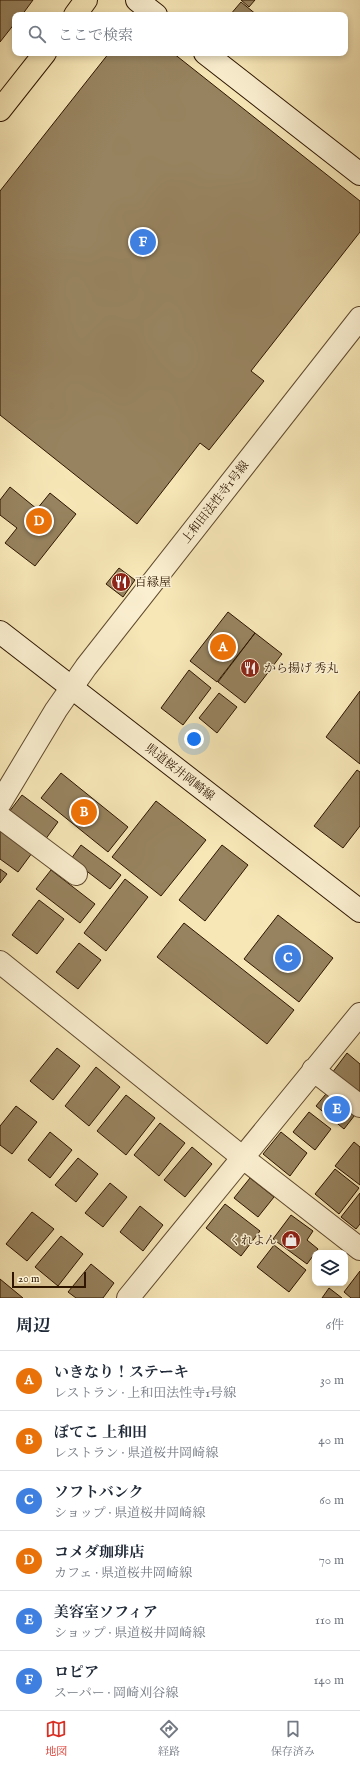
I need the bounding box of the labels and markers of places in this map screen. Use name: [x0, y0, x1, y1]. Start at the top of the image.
pin: F: [130, 227, 156, 257]
pin: D: [26, 506, 52, 536]
restaurant icon: 百縁屋: [110, 571, 132, 593]
place label: 百縁屋: [135, 575, 171, 590]
pin: A: [210, 632, 236, 662]
restaurant icon: から揚げ 秀丸: [239, 657, 261, 679]
place label: から揚げ 秀丸: [264, 661, 339, 676]
pin: B: [71, 797, 97, 827]
pin: C: [275, 943, 301, 973]
pin: E: [324, 1094, 350, 1124]
shop icon: くれよん: [280, 1229, 302, 1251]
place label: くれよん: [229, 1233, 277, 1248]

